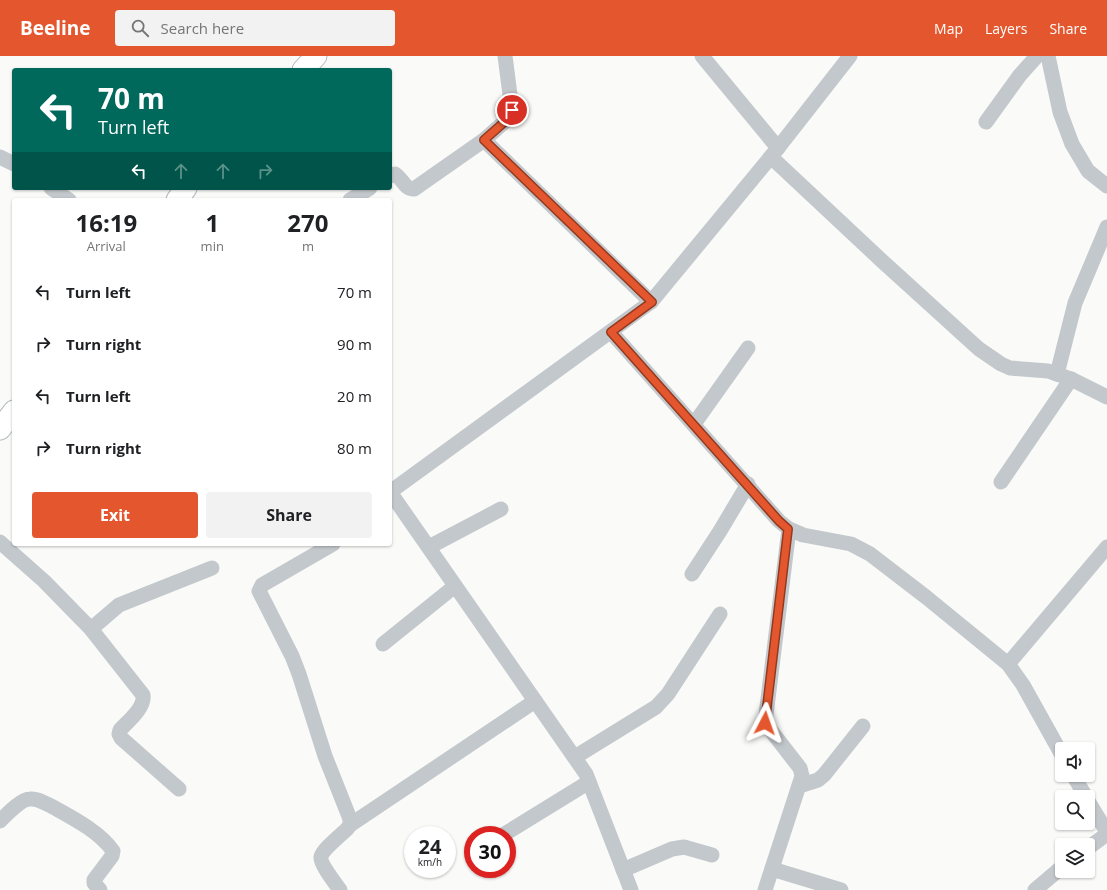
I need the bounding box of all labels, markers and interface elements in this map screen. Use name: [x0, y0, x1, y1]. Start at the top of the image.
search box: [115, 10, 395, 46]
text: Beeline: [20, 15, 91, 41]
icon: search: [129, 17, 151, 39]
text: Search here: [161, 18, 244, 38]
text: Map: [934, 19, 963, 38]
text: Layers: [985, 19, 1027, 38]
text: Share: [1049, 19, 1087, 38]
text: 70 m: [98, 79, 165, 117]
icon: left: [32, 84, 84, 136]
pin: [495, 93, 529, 127]
icon: arrive: [501, 99, 523, 121]
text: Turn left: [98, 115, 169, 139]
icon: left: [128, 160, 150, 182]
icon: ahead: [170, 160, 192, 182]
icon: ahead: [212, 160, 234, 182]
icon: right: [254, 160, 276, 182]
text: 16:19: [75, 206, 137, 239]
text: 1: [205, 206, 219, 239]
text: 270: [287, 206, 329, 239]
text: Arrival: [87, 237, 126, 255]
text: min: [201, 237, 224, 255]
text: m: [302, 237, 314, 255]
icon: left: [32, 281, 54, 303]
text: Turn left: [66, 282, 131, 302]
text: 70 m: [337, 282, 372, 302]
icon: right: [32, 333, 54, 355]
text: Turn right: [66, 334, 141, 354]
text: 90 m: [337, 334, 372, 354]
icon: left: [32, 385, 54, 407]
text: Turn left: [66, 386, 131, 406]
text: 20 m: [337, 386, 372, 406]
icon: right: [32, 437, 54, 459]
text: Turn right: [66, 438, 141, 458]
text: 80 m: [337, 438, 372, 458]
button: Exit: [32, 492, 198, 538]
button: Share: [206, 492, 372, 538]
position arrow: [744, 702, 786, 744]
map controls: [1055, 742, 1095, 878]
button: sound: [1055, 742, 1095, 782]
button: search: [1055, 790, 1095, 830]
speed limit sign: 30: [464, 826, 516, 878]
text: 24: [419, 833, 441, 860]
button: layers: [1055, 838, 1095, 878]
text: km/h: [418, 855, 442, 869]

